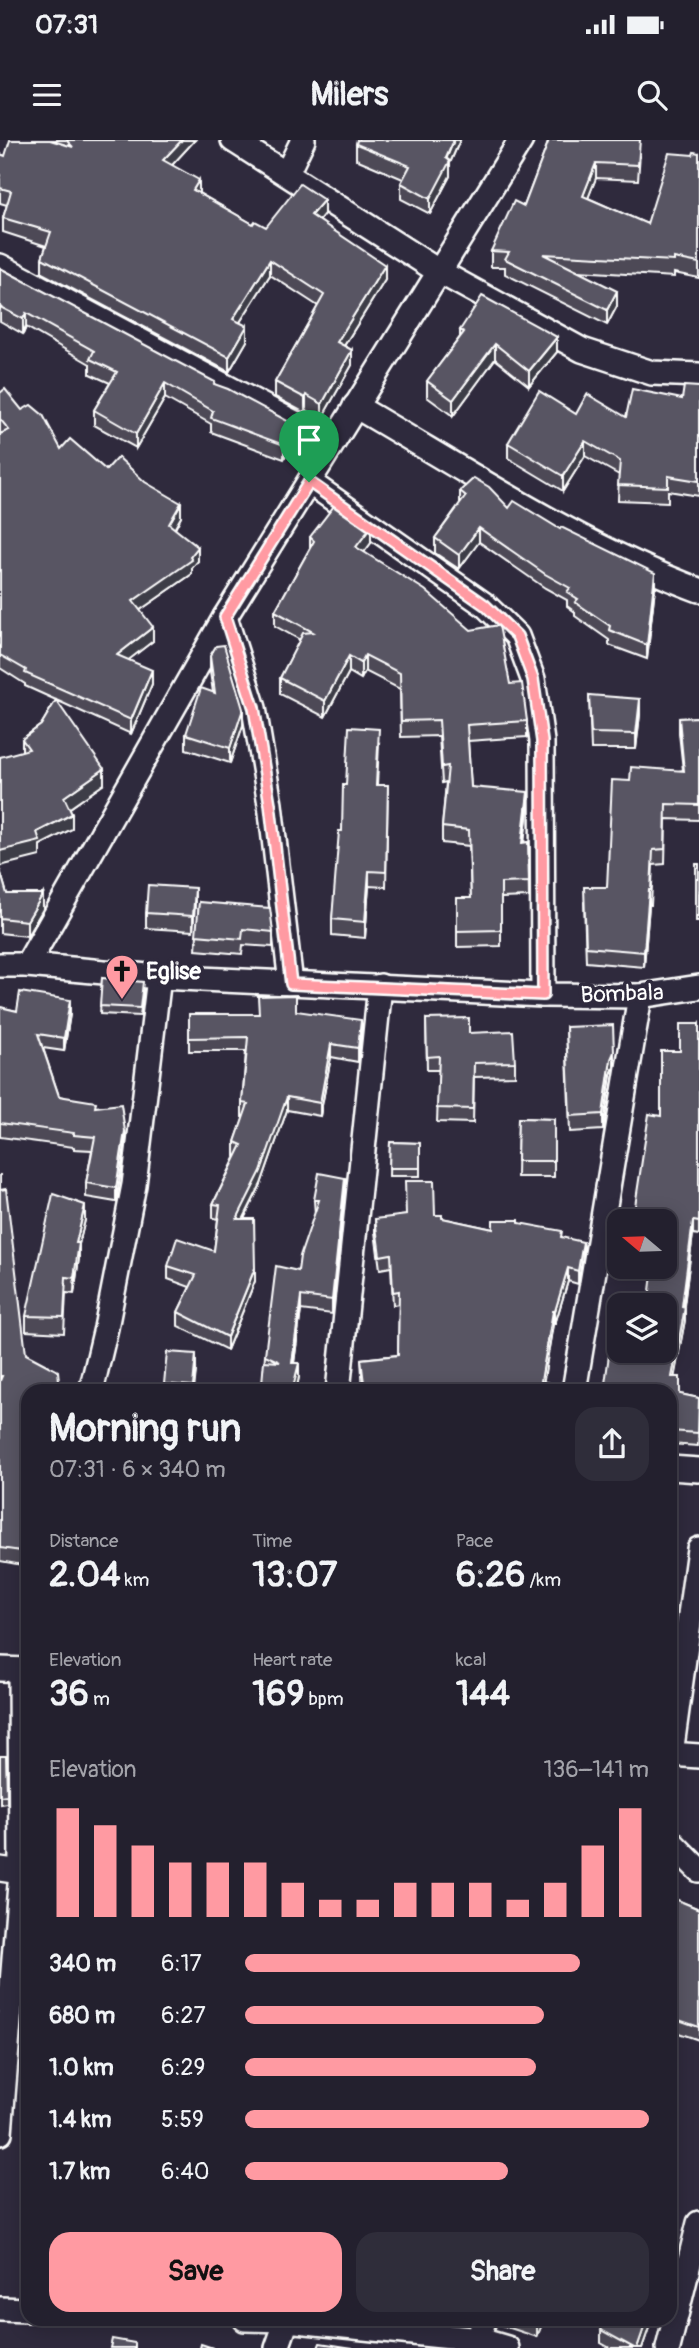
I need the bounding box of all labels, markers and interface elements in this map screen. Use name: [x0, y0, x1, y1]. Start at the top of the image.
text: 07:31: [35, 9, 98, 41]
text: Milers: [311, 75, 388, 115]
icon: menu: [28, 76, 66, 114]
icon: search: [633, 76, 671, 114]
pin: [279, 410, 339, 482]
icon: arrive: [290, 421, 328, 459]
church icon: Eglise: [103, 952, 141, 1001]
place label: Eglise: [146, 957, 201, 986]
street label: Bombala: [580, 978, 664, 1009]
north arrow: [607, 1209, 677, 1279]
map controls: [607, 1209, 677, 1363]
button: layers: [607, 1293, 677, 1363]
text: Morning run: [49, 1405, 241, 1453]
button: share: [575, 1407, 649, 1481]
text: 07:31 · 6 × 340 m: [49, 1455, 226, 1484]
text: Distance: [49, 1529, 118, 1553]
text: Time: [252, 1529, 292, 1553]
text: Pace: [456, 1529, 493, 1553]
text: 2.04: [49, 1553, 120, 1597]
text: 13:07: [252, 1553, 337, 1597]
text: 6:26: [456, 1553, 525, 1597]
text: km: [120, 1568, 149, 1592]
text: /km: [525, 1568, 561, 1592]
text: Elevation: [49, 1648, 121, 1672]
text: Heart rate: [252, 1648, 332, 1672]
text: kcal: [456, 1648, 487, 1672]
text: 36: [49, 1672, 89, 1716]
text: 169: [252, 1672, 304, 1716]
text: 144: [456, 1672, 510, 1716]
text: m: [89, 1687, 110, 1711]
text: bpm: [304, 1687, 344, 1711]
text: Elevation: [49, 1755, 137, 1784]
text: 136–141 m: [543, 1755, 649, 1784]
text: 340 m: [49, 1949, 116, 1978]
text: 6:17: [161, 1949, 202, 1978]
text: 680 m: [49, 2001, 115, 2030]
text: 6:27: [161, 2001, 206, 2030]
text: 1.0 km: [49, 2053, 114, 2082]
text: 6:29: [161, 2053, 205, 2082]
text: 1.4 km: [49, 2105, 111, 2134]
text: 5:59: [161, 2105, 204, 2134]
text: 1.7 km: [49, 2157, 110, 2186]
text: 6:40: [161, 2157, 210, 2186]
button: Save: [49, 2232, 342, 2312]
button: Share: [356, 2232, 649, 2312]

